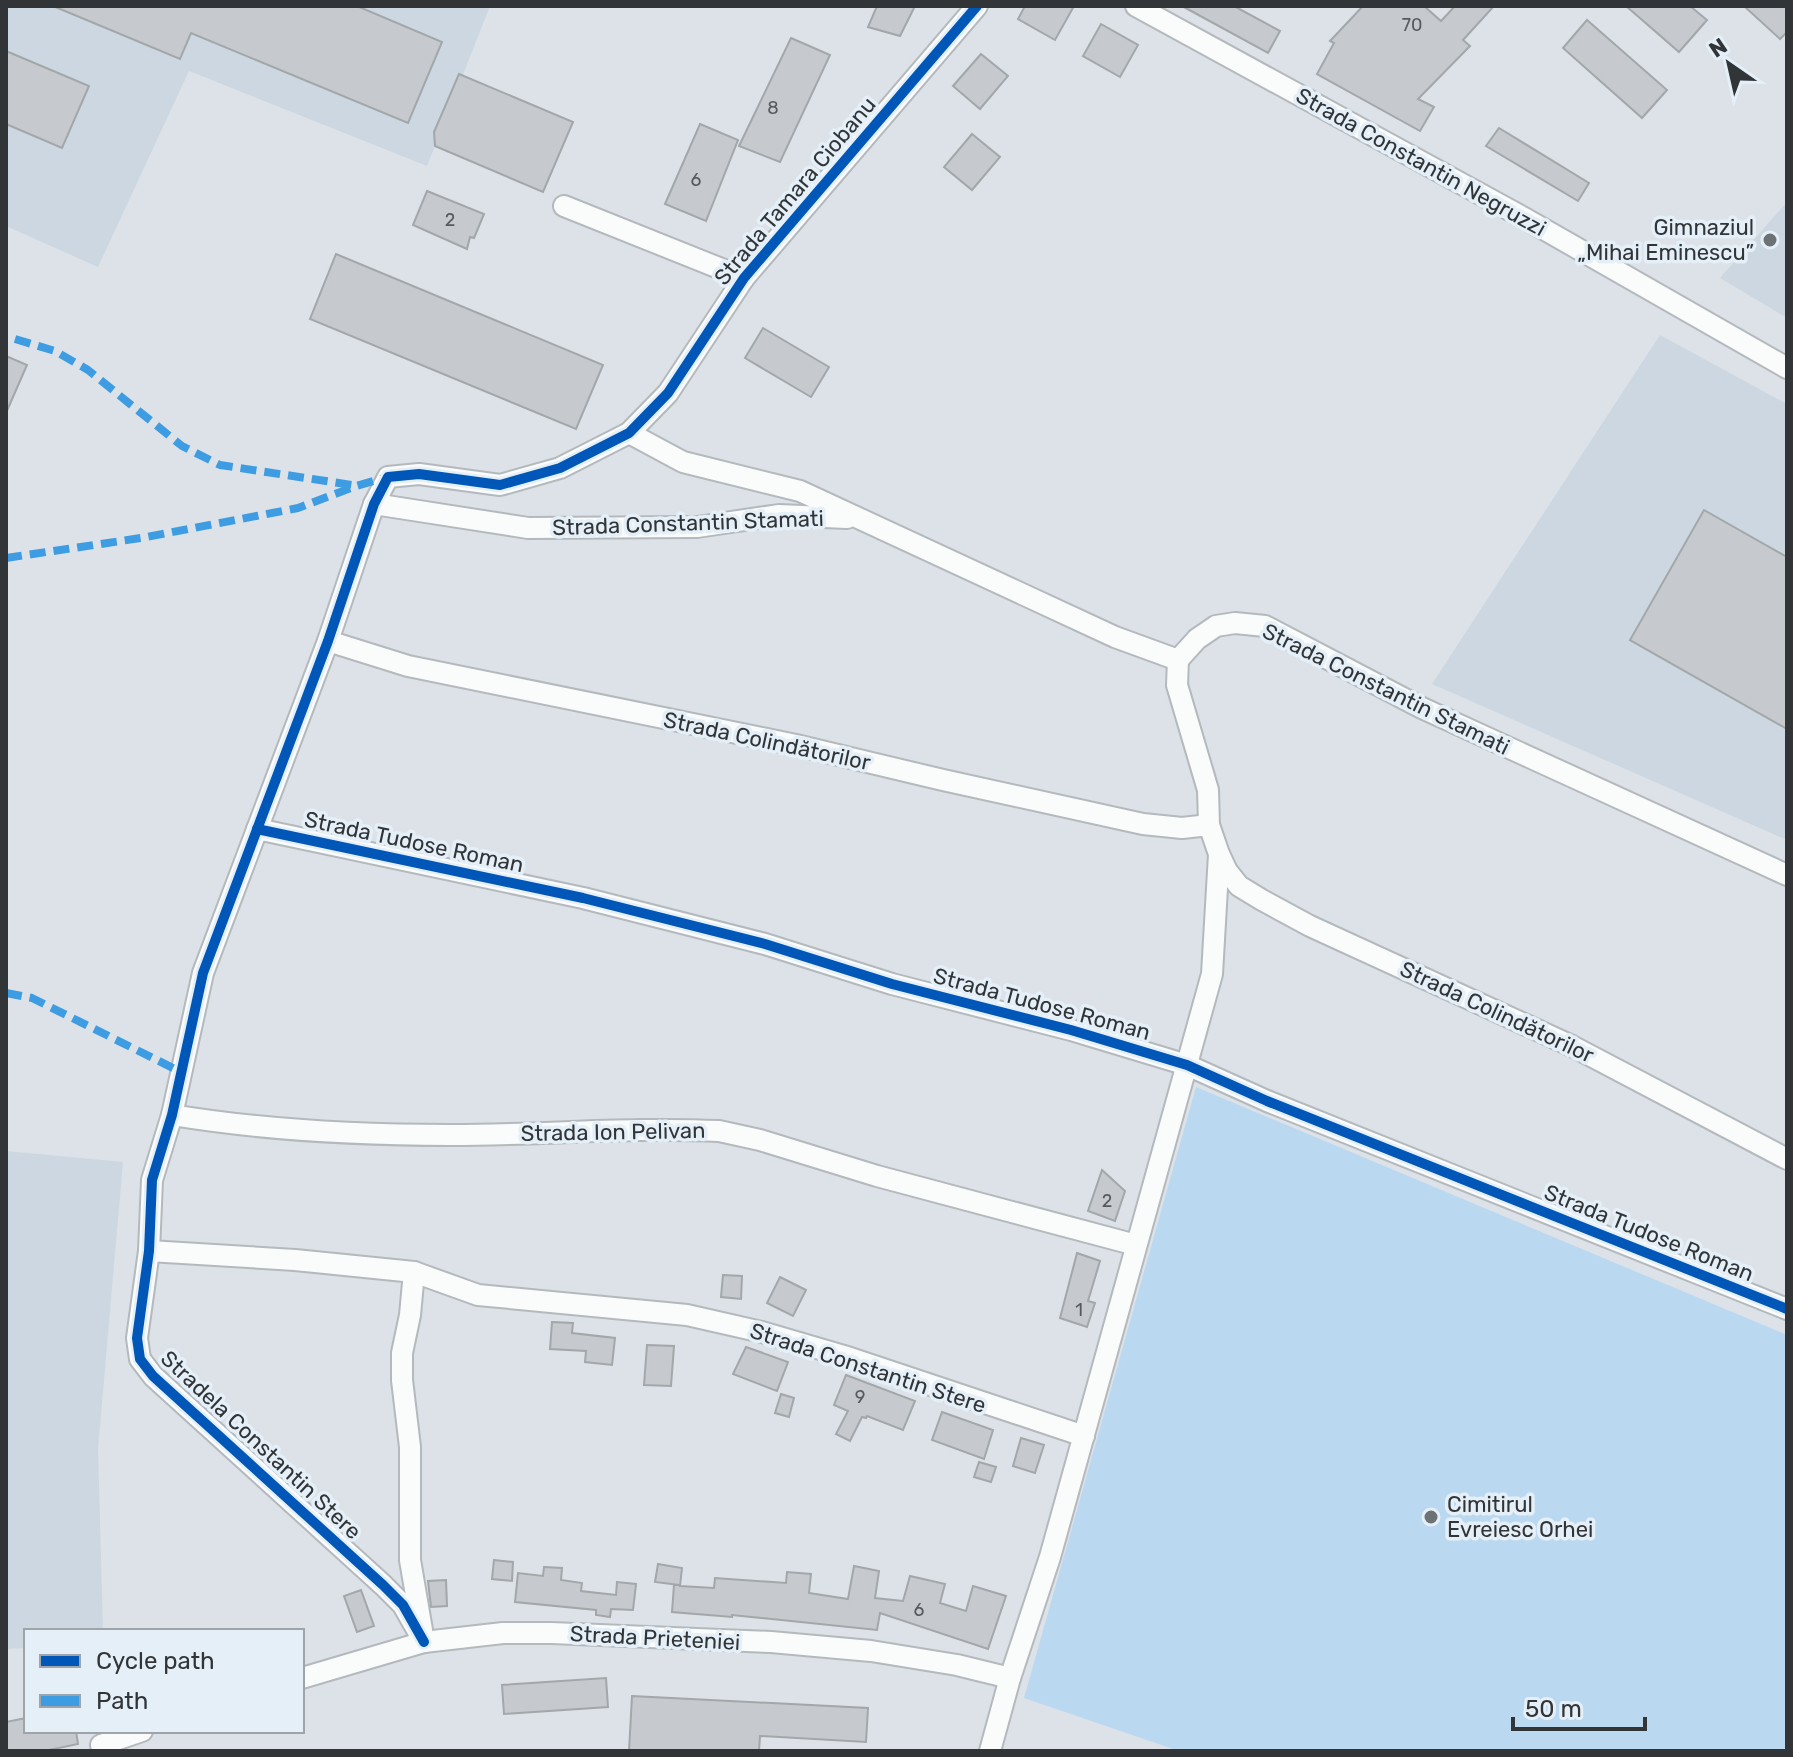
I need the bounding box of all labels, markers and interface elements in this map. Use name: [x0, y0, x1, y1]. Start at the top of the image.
house number: 70: [1402, 14, 1422, 36]
north arrow: [1689, 24, 1769, 104]
text: N: [1704, 32, 1732, 63]
street label: Strada Constantin Negruzzi: [1291, 82, 1551, 242]
street label: Strada Tamara Ciobanu: [708, 91, 882, 291]
house number: 8: [767, 97, 779, 119]
house number: 6: [691, 169, 702, 191]
house number: 2: [445, 209, 455, 231]
place label: Gimnaziul „Mihai Eminescu”: [1577, 214, 1754, 266]
marker: Gimnaziul „Mihai Eminescu”: [1761, 231, 1779, 249]
street label: Strada Constantin Stamati: [552, 505, 824, 541]
street label: Strada Constantin Stamati: [1258, 617, 1514, 761]
street label: Strada Colindătorilor: [661, 706, 874, 776]
street label: Strada Tudose Roman: [302, 806, 526, 878]
street label: Strada Colindătorilor: [1396, 955, 1599, 1069]
street label: Strada Tudose Roman: [931, 962, 1153, 1046]
street label: Strada Ion Pelivan: [520, 1117, 706, 1147]
street label: Strada Tudose Roman: [1540, 1179, 1758, 1287]
house number: 2: [1102, 1190, 1112, 1212]
house number: 1: [1075, 1299, 1083, 1321]
street label: Strada Constantin Stere: [747, 1317, 989, 1419]
street label: Stradela Constantin Stere: [155, 1345, 367, 1545]
house number: 9: [855, 1386, 865, 1408]
place label: Cimitirul Evreiesc Orhei: [1447, 1491, 1593, 1543]
marker: Cimitirul Evreiesc Orhei: [1422, 1508, 1440, 1526]
house number: 6: [914, 1599, 925, 1621]
street label: Strada Prieteniei: [569, 1620, 741, 1656]
legend: [24, 1629, 304, 1733]
text: Cycle path: [96, 1647, 215, 1675]
scale bar: [1513, 1681, 1645, 1731]
text: Path: [96, 1687, 148, 1715]
text: 50 m: [1525, 1695, 1582, 1723]

